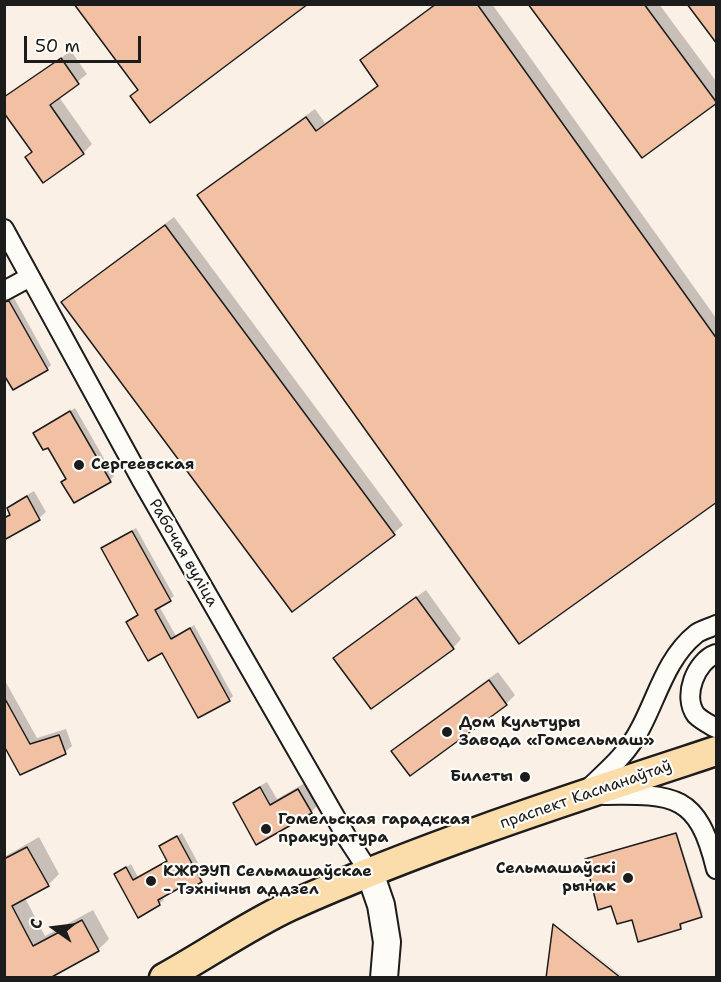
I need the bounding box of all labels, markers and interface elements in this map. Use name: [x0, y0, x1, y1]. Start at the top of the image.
scale bar: [27, 24, 144, 62]
text: 50 m: [35, 34, 80, 58]
place label: Сергеевская: [91, 455, 194, 475]
marker: Сергеевская: [72, 458, 86, 472]
street label: Рабочая вуліца: [144, 496, 222, 610]
place label: Дом Культуры Завода «Гомсельмаш»: [459, 713, 654, 751]
marker: Дом Культуры Завода «Гомсельмаш»: [440, 725, 454, 739]
street label: праспект Касманаўтаў: [498, 757, 674, 833]
place label: Билеты: [450, 767, 513, 787]
marker: Билеты: [518, 770, 532, 784]
place label: Гомельская гарадская пракуратура: [278, 810, 470, 848]
marker: Гомельская гарадская пракуратура: [259, 822, 273, 836]
place label: Сельмашаўскі рынак: [496, 859, 616, 897]
place label: КЖРЭУП Сельмашаўскае - Тэхнічны аддзел: [163, 862, 372, 900]
marker: Сельмашаўскі рынак: [621, 871, 635, 885]
marker: КЖРЭУП Сельмашаўскае - Тэхнічны аддзел: [144, 874, 158, 888]
north arrow: [24, 898, 84, 958]
text: С: [25, 916, 47, 931]

